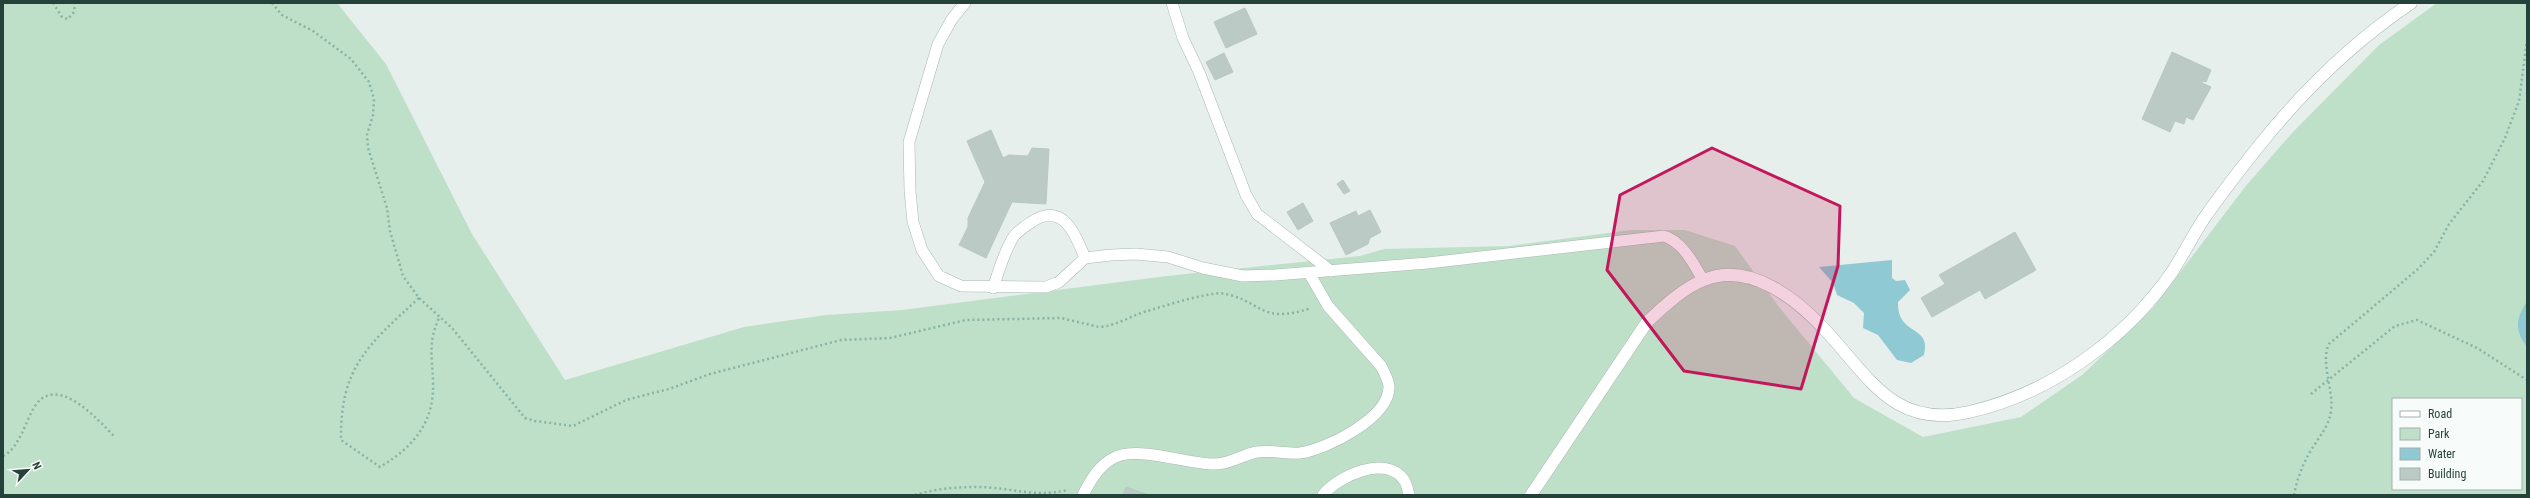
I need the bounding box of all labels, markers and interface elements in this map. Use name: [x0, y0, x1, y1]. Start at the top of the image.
legend: [2392, 398, 2522, 490]
text: Road: [2428, 407, 2452, 421]
text: Park: [2428, 427, 2450, 441]
text: Water: [2428, 447, 2456, 461]
north arrow: [8, 450, 48, 490]
text: N: [29, 460, 44, 472]
text: Building: [2428, 467, 2466, 481]

